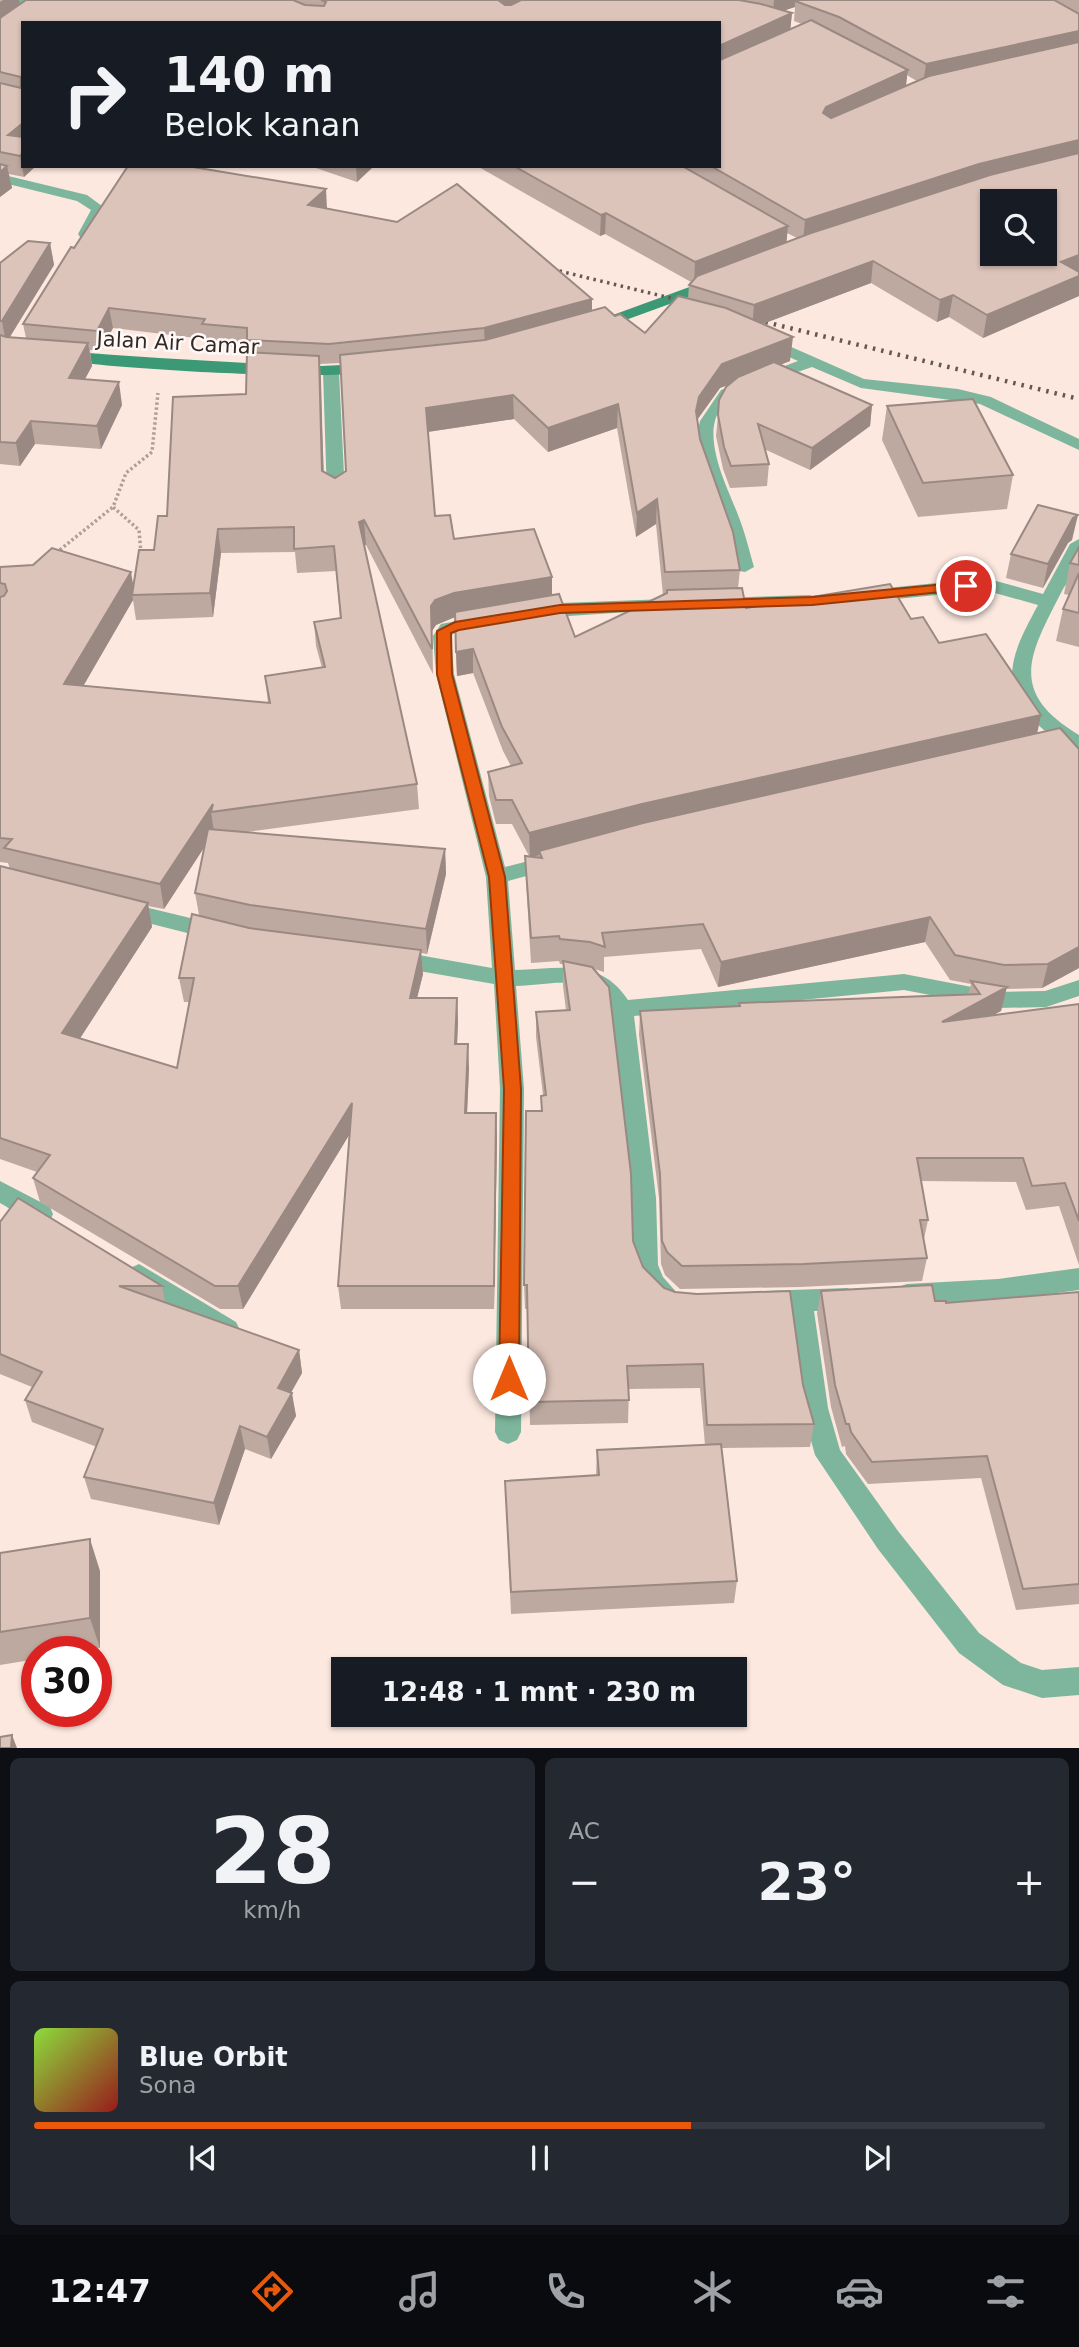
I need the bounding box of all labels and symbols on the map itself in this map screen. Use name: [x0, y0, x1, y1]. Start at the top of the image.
street label: Jalan Air Camar: [94, 327, 260, 359]
pin: [936, 556, 996, 616]
position arrow: [472, 1342, 546, 1416]
speed limit sign: 30: [21, 1636, 112, 1727]

